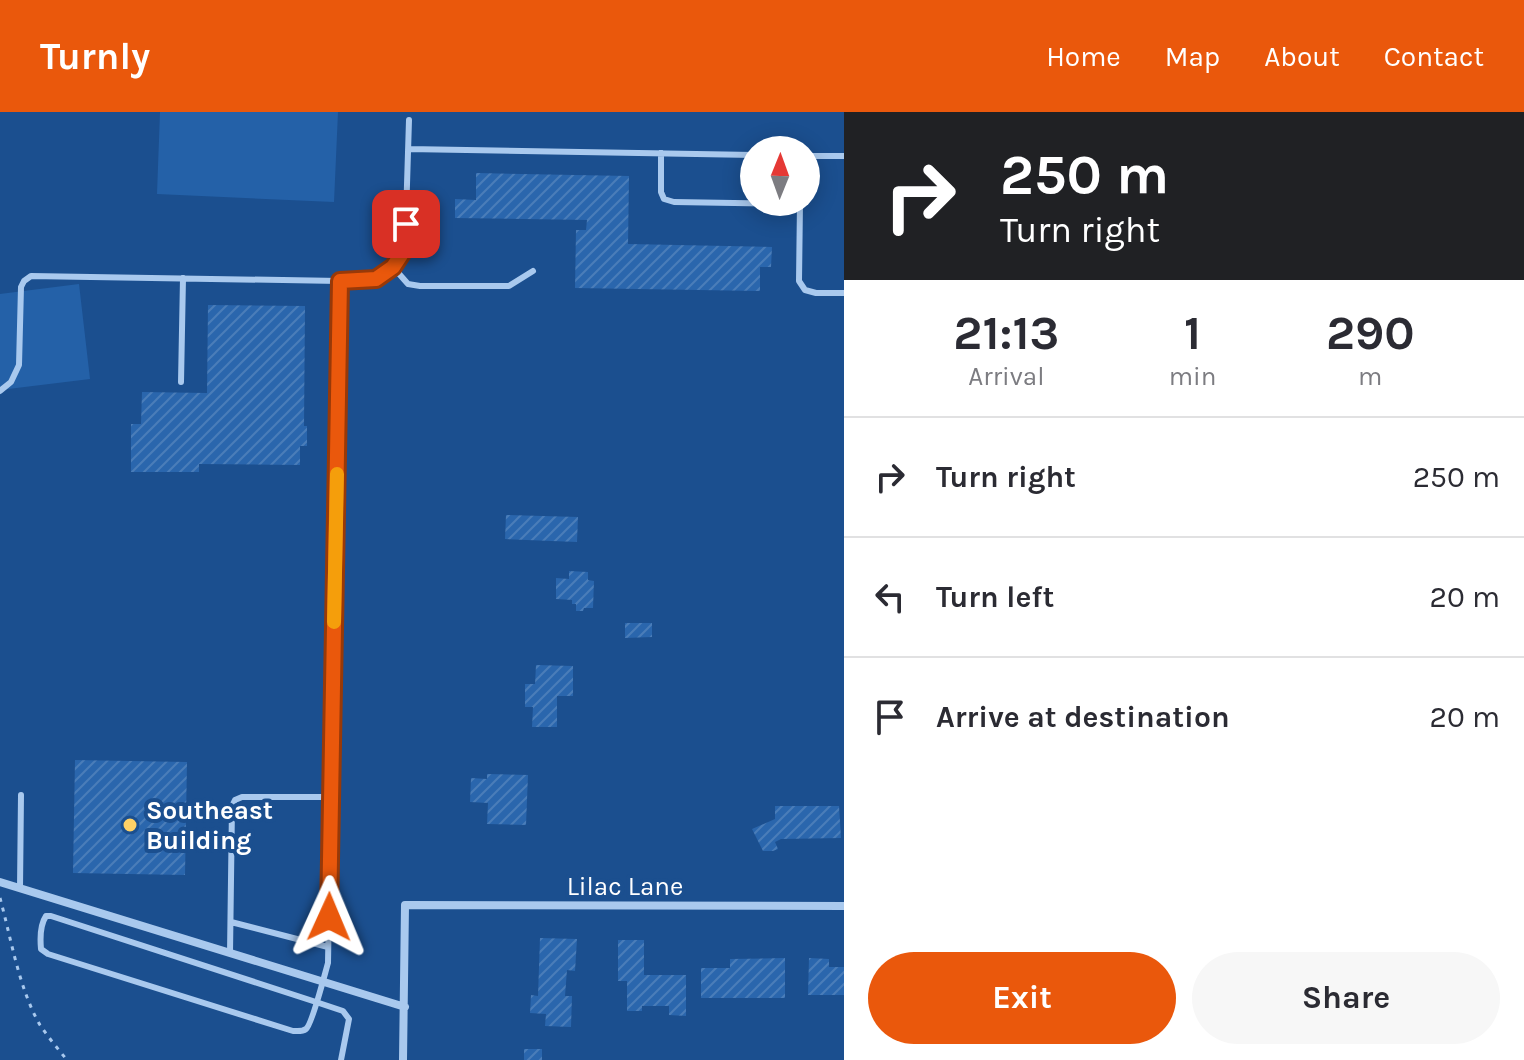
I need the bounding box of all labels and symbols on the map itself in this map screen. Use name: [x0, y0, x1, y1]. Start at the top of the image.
north arrow: [740, 136, 820, 216]
pin: [372, 190, 440, 258]
place label: Southeast Building: [146, 795, 273, 856]
marker: Southeast Building: [121, 816, 139, 834]
street label: Lilac Lane: [567, 871, 683, 902]
position arrow: [287, 875, 371, 959]

